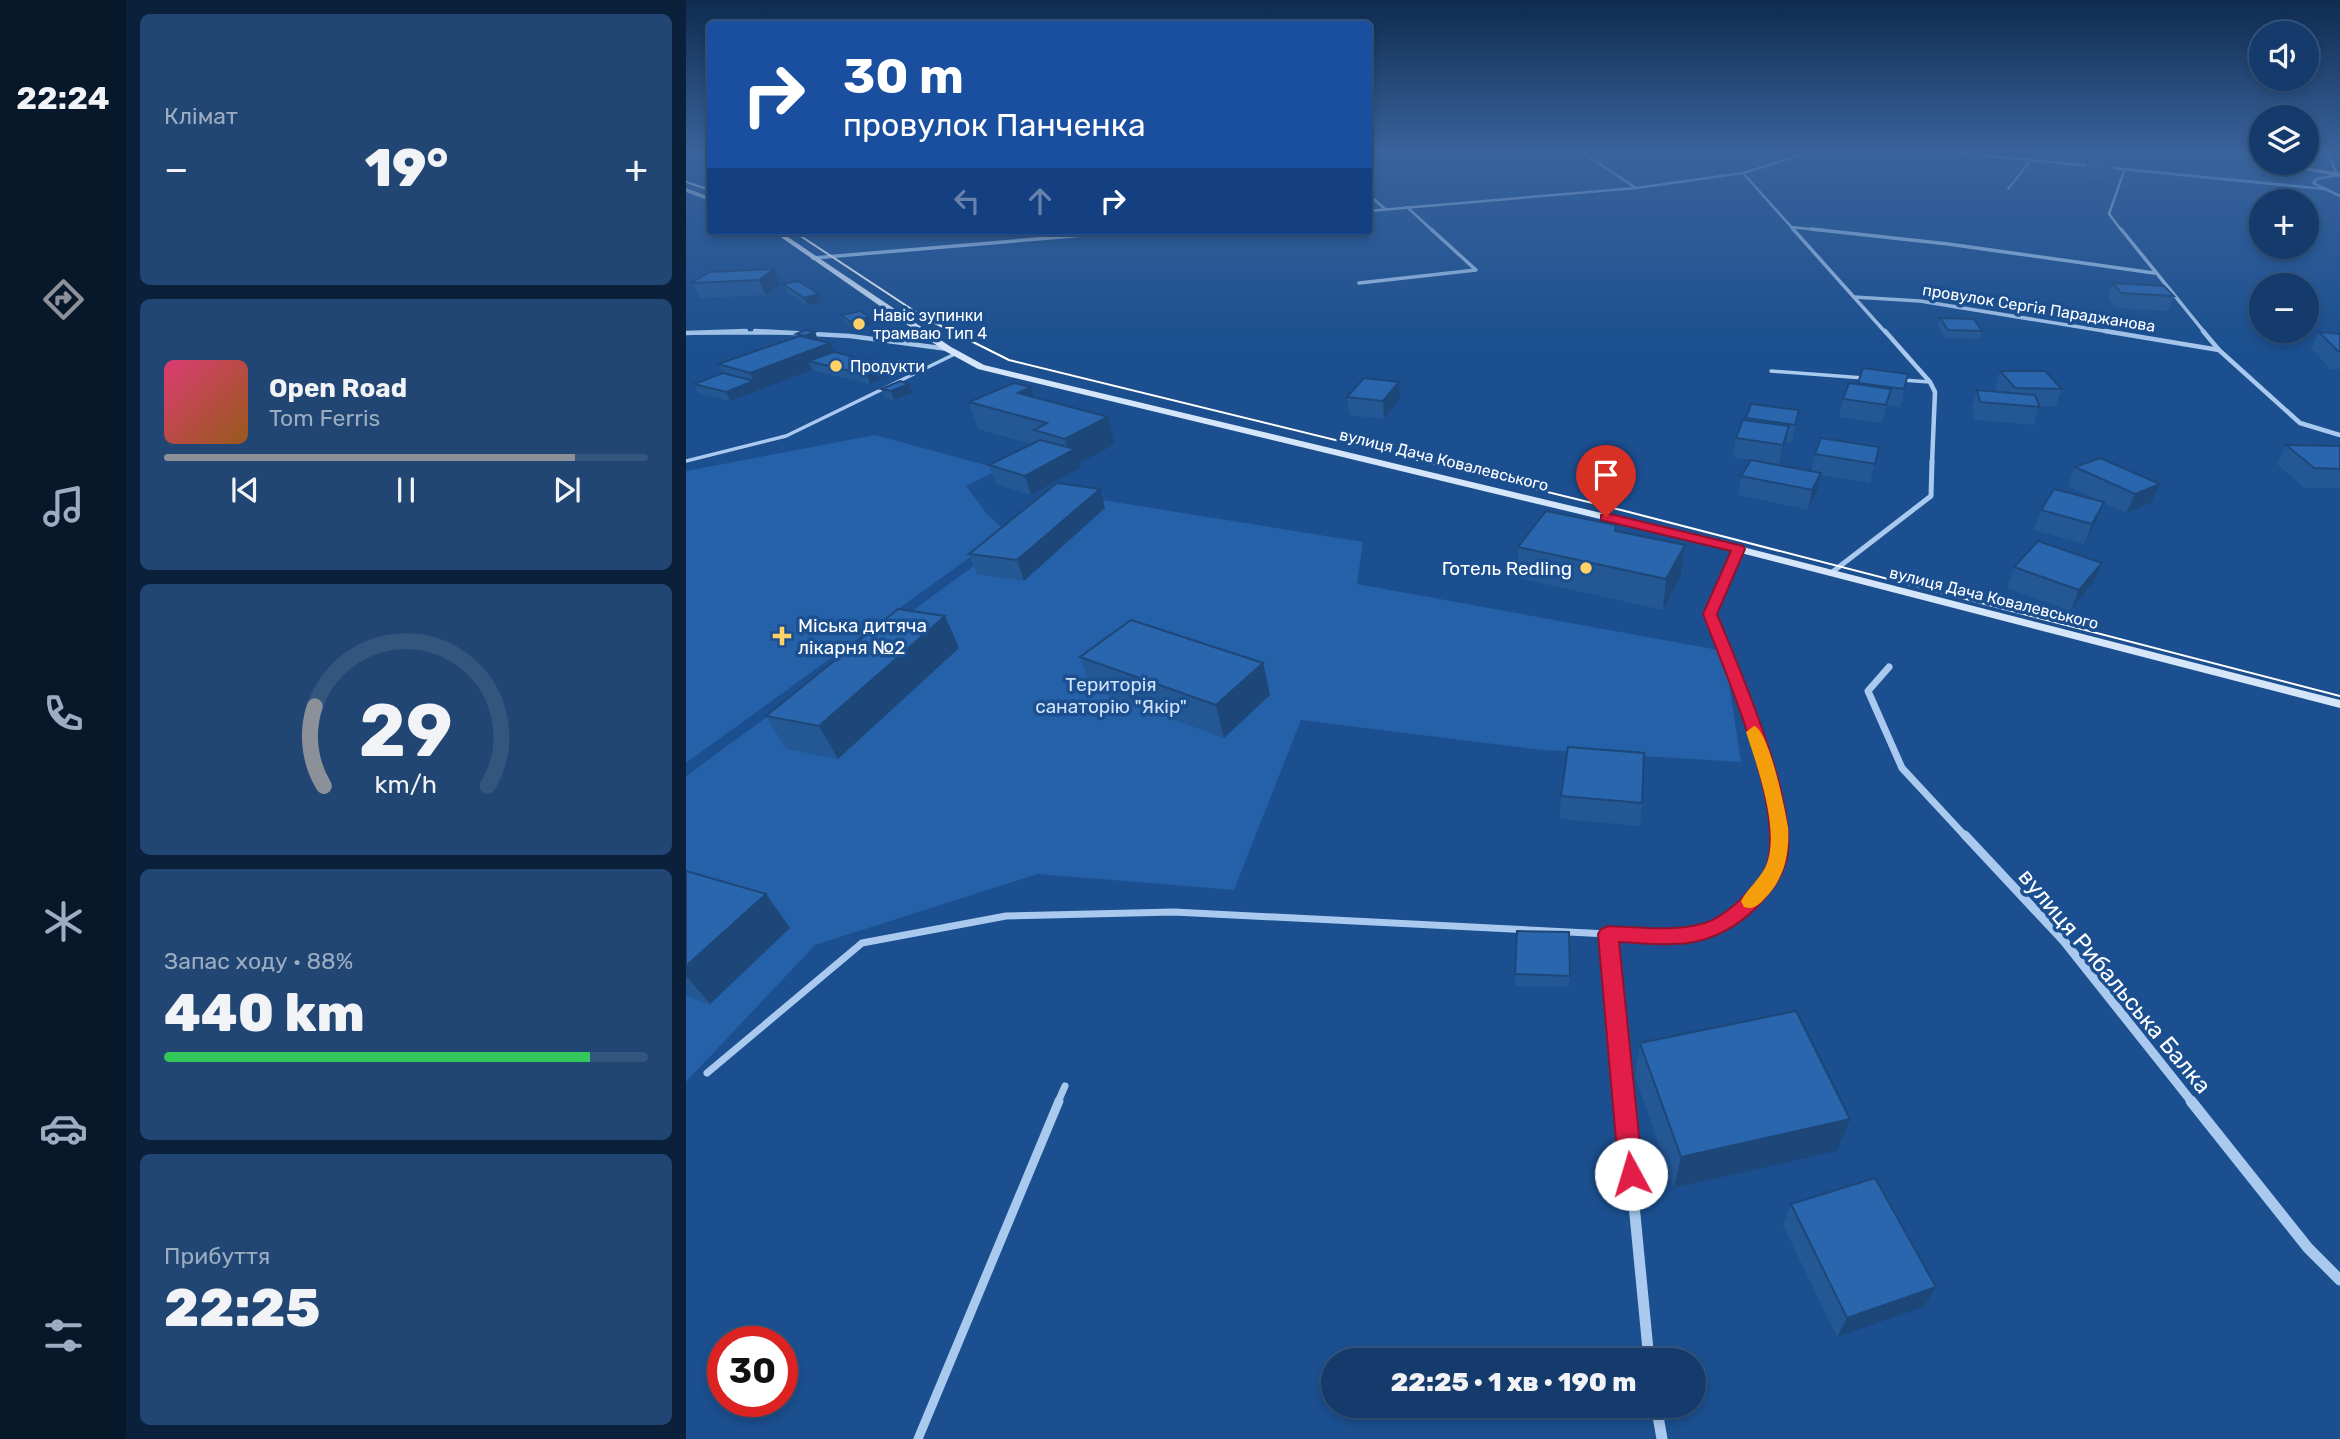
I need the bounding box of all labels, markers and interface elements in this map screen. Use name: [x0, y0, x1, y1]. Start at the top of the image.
map controls: [2249, 21, 2319, 343]
button: sound: [2249, 21, 2319, 91]
text: 30 m: [843, 47, 964, 105]
icon: right: [728, 49, 819, 140]
text: 22:24: [16, 79, 110, 117]
text: Клімат: [164, 102, 238, 130]
button: layers: [2249, 105, 2319, 175]
text: провулок Панченка: [843, 106, 1146, 144]
text: 19°: [365, 137, 448, 199]
text: −: [164, 146, 189, 192]
text: +: [624, 146, 648, 192]
icon: left: [948, 182, 986, 220]
icon: ahead: [1021, 182, 1059, 220]
icon: right: [1094, 182, 1132, 220]
button: +: [2249, 189, 2319, 259]
button: −: [2249, 273, 2319, 343]
icon: directions: [39, 275, 88, 324]
street label: провулок Сергія Параджанова: [1921, 280, 2157, 336]
place label: Навіс зупинки трамваю Тип 4: [873, 306, 987, 343]
marker: Навіс зупинки трамваю Тип 4: [851, 316, 867, 332]
place label: Продукти: [850, 357, 925, 376]
marker: Продукти: [828, 358, 844, 374]
text: Open Road: [269, 373, 407, 404]
text: Tom Ferris: [269, 404, 380, 432]
street label: вулиця Дача Ковалевського: [1338, 425, 1550, 495]
pin: [1576, 445, 1636, 517]
icon: arrive: [1587, 456, 1625, 494]
icon: previous: [226, 471, 264, 509]
icon: pause: [387, 471, 425, 509]
icon: next: [548, 471, 586, 509]
icon: music: [39, 482, 88, 531]
place label: Готель Redling: [1442, 557, 1572, 580]
marker: Готель Redling: [1578, 560, 1594, 576]
street label: вулиця Дача Ковалевського: [1888, 563, 2100, 633]
place label: Міська дитяча лікарня №2: [798, 614, 927, 659]
marker: Міська дитяча лікарня №2: [772, 626, 792, 646]
park label: Територія санаторію "Якір": [1035, 673, 1187, 718]
text: 29: [359, 688, 453, 774]
icon: phone: [39, 689, 88, 738]
text: km/h: [375, 769, 437, 798]
street label: вулиця Рибальська Балка: [2013, 863, 2217, 1099]
icon: climate: [39, 897, 88, 946]
text: Запас ходу · 88%: [164, 947, 353, 975]
text: 440 km: [164, 982, 365, 1044]
icon: car: [39, 1104, 88, 1153]
position arrow: [1594, 1137, 1668, 1211]
text: Прибуття: [164, 1242, 270, 1270]
text: 22:25: [164, 1277, 320, 1339]
icon: filters: [39, 1311, 88, 1360]
speed limit sign: 30: [707, 1326, 798, 1417]
text: 22:25 · 1 хв · 190 m: [1391, 1367, 1636, 1398]

